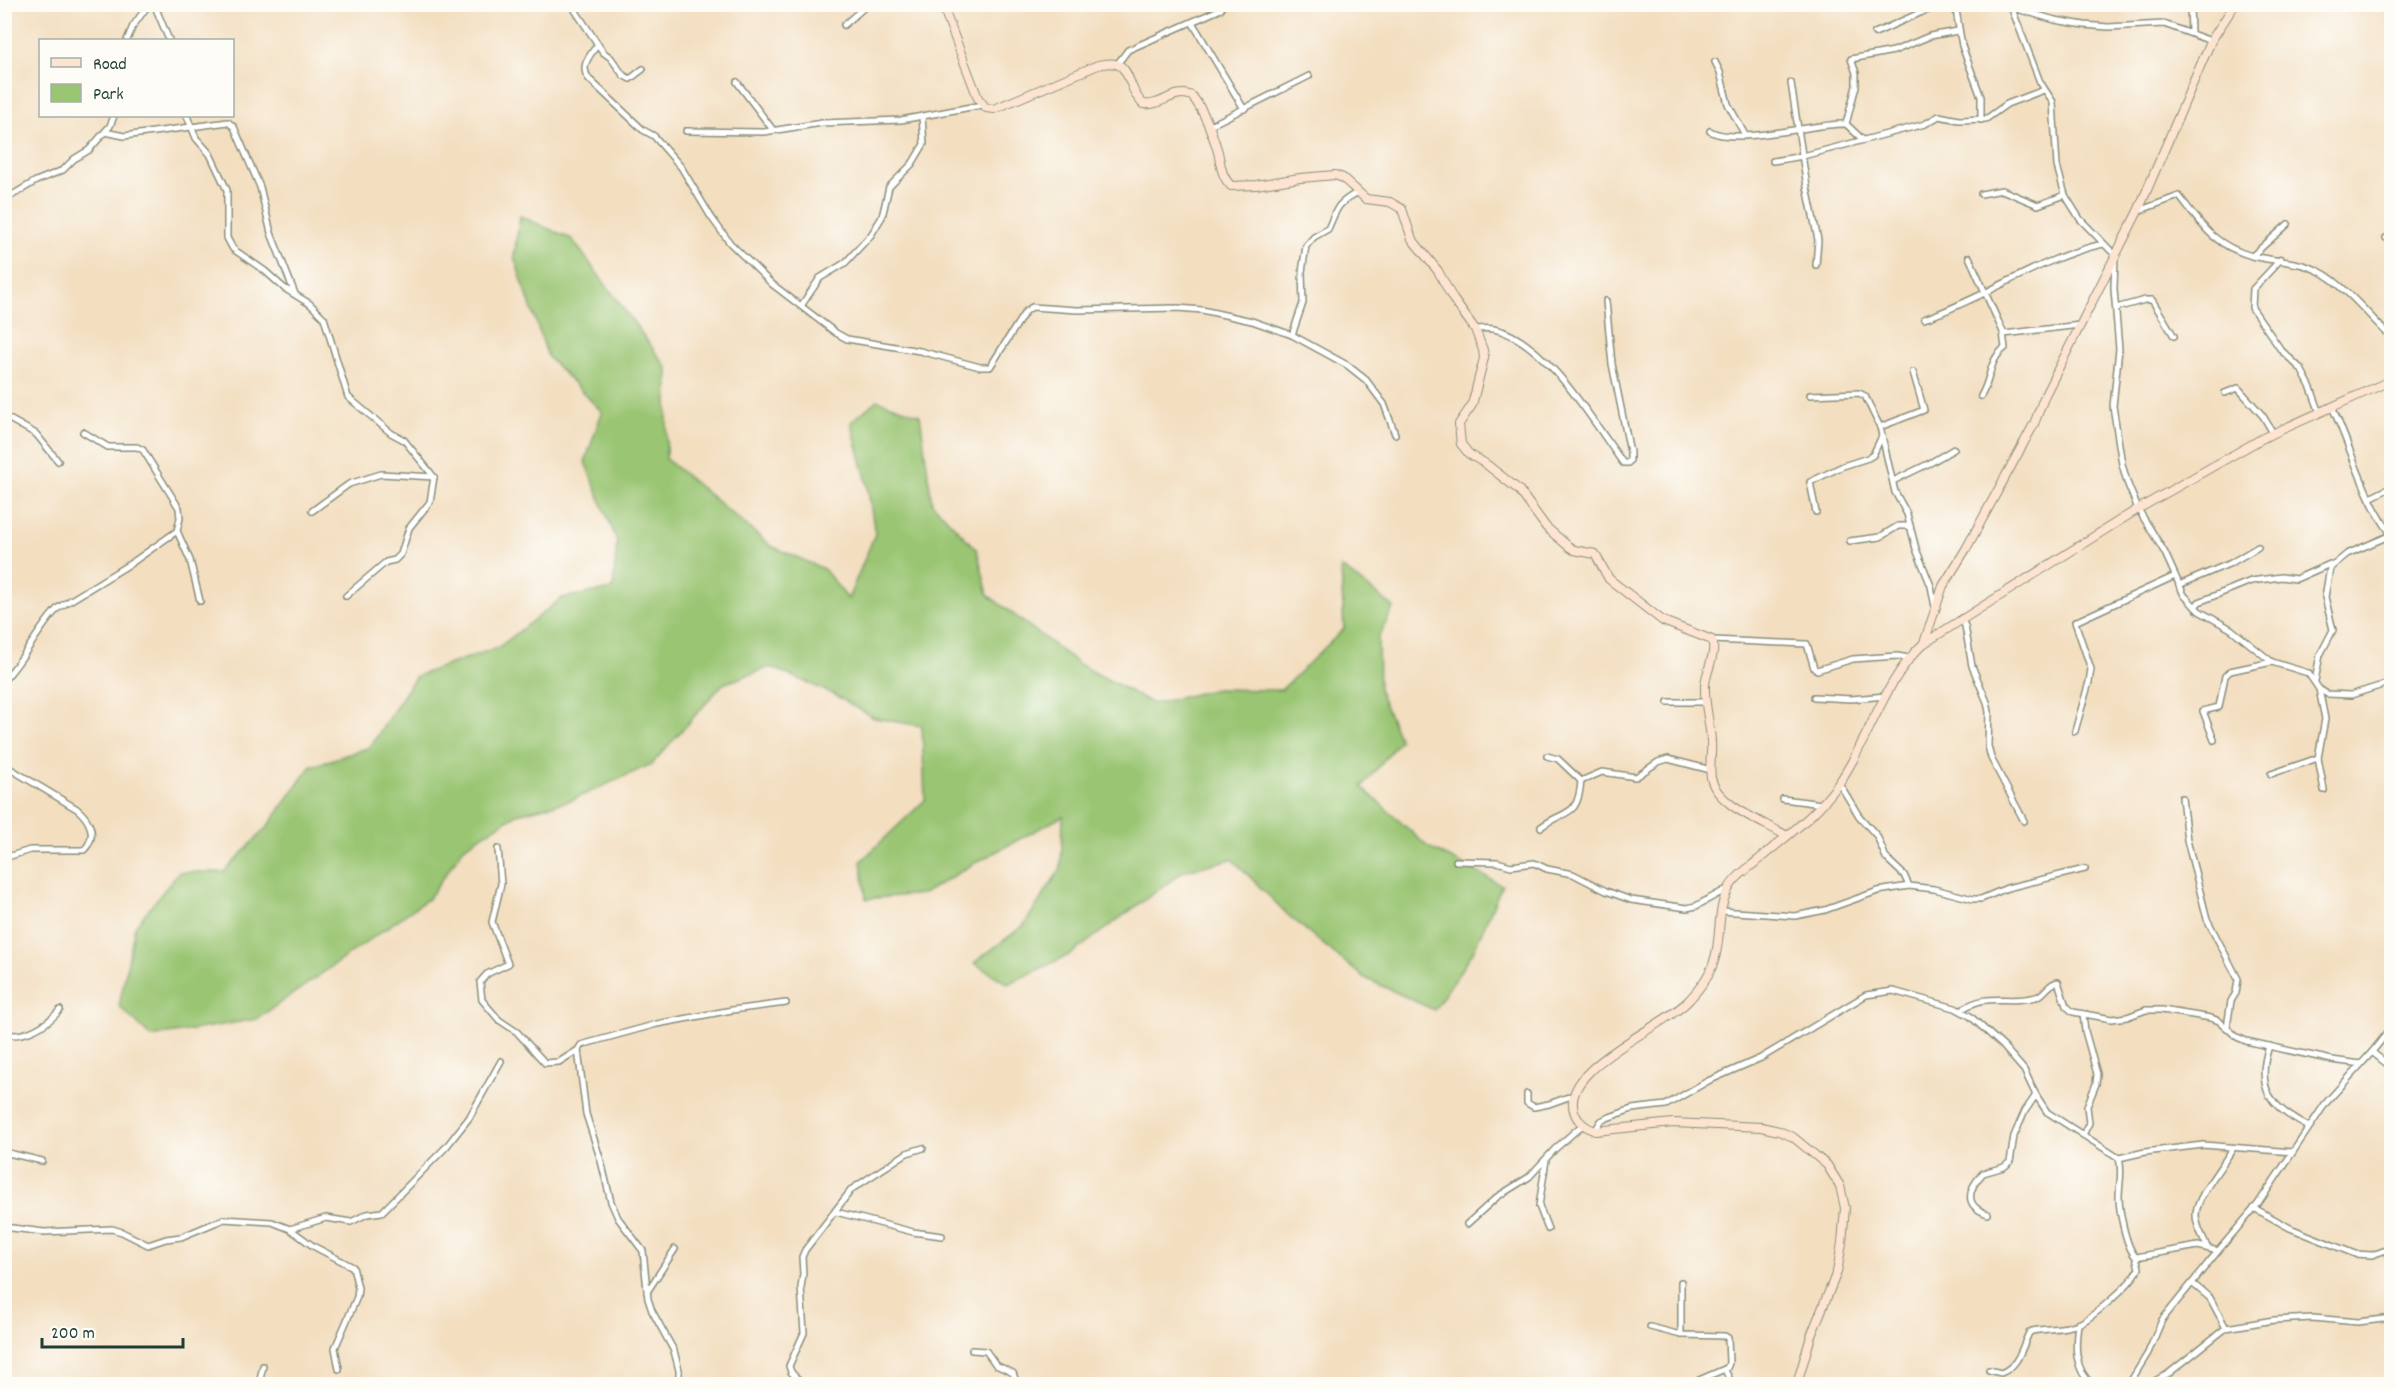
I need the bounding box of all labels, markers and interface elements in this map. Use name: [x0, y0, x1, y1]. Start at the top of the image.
legend: [39, 39, 234, 117]
text: Road: [93, 53, 127, 78]
text: Park: [93, 83, 124, 108]
scale bar: [42, 1311, 183, 1349]
text: 200 m: [51, 1322, 95, 1347]

